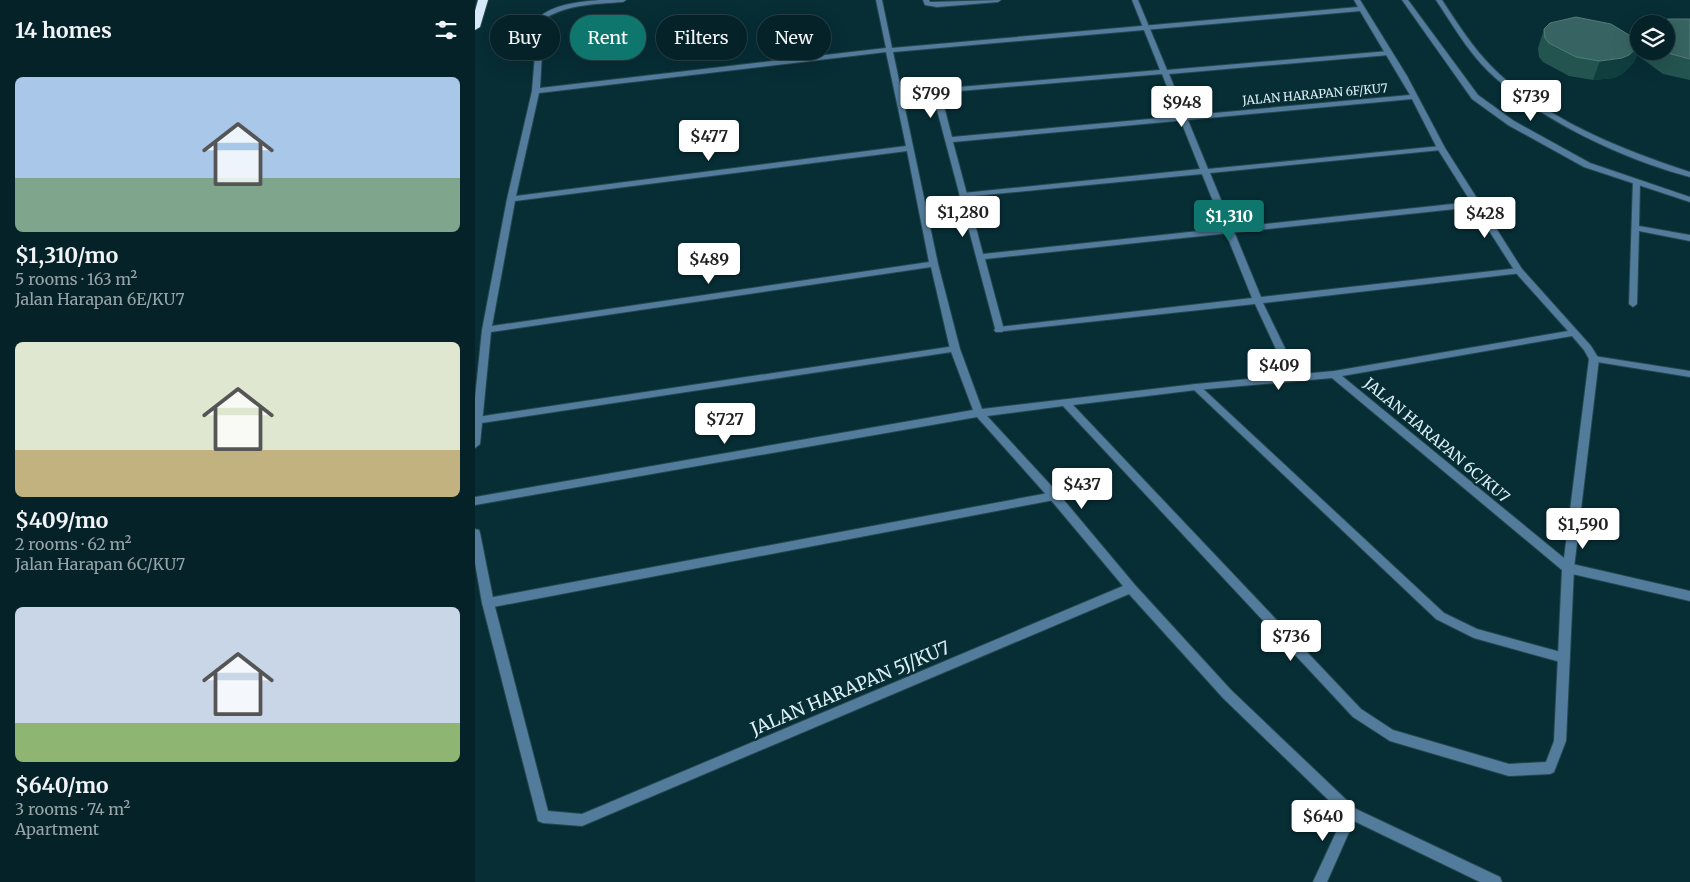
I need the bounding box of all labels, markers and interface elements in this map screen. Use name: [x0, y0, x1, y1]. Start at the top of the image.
chip: Buy: [490, 15, 560, 60]
chip: Rent: [570, 15, 646, 60]
chip: Filters: [656, 15, 747, 60]
chip: New: [757, 15, 831, 60]
map controls: [1630, 15, 1675, 60]
button: layers: [1630, 15, 1675, 60]
icon: filters: [432, 16, 460, 44]
text: 14 homes: [15, 17, 112, 44]
pin: $799: [901, 76, 961, 119]
street label: JALAN HARAPAN 6F/KU7: [1241, 80, 1388, 108]
pin: $739: [1501, 80, 1561, 122]
text: $799: [911, 83, 951, 103]
pin: $948: [1152, 86, 1212, 128]
text: $739: [1512, 86, 1550, 106]
text: $948: [1162, 92, 1202, 112]
icon: home: [193, 109, 283, 199]
pin: $477: [679, 120, 739, 162]
text: $477: [690, 126, 728, 146]
pin: $1,280: [922, 196, 1004, 238]
pin: $428: [1455, 196, 1515, 239]
pin: $1,310: [1188, 200, 1270, 242]
text: $1,280: [937, 202, 989, 222]
text: $428: [1465, 203, 1505, 223]
text: $1,310: [1205, 206, 1253, 226]
text: $1,310/mo: [15, 242, 118, 269]
pin: $489: [679, 242, 739, 285]
text: $489: [689, 249, 729, 269]
text: 5 rooms · 163 m²: [15, 269, 137, 289]
text: Jalan Harapan 6E/KU7: [15, 289, 185, 309]
pin: $409: [1249, 348, 1309, 391]
text: $409: [1259, 355, 1299, 375]
street label: JALAN HARAPAN 6C/KU7: [1360, 373, 1514, 507]
icon: home: [193, 374, 283, 464]
pin: $727: [695, 402, 755, 445]
text: $727: [706, 409, 744, 429]
pin: $437: [1052, 468, 1112, 510]
text: $437: [1063, 474, 1101, 494]
text: $409/mo: [15, 507, 108, 534]
pin: $1,590: [1542, 508, 1624, 550]
text: $1,590: [1557, 514, 1609, 534]
text: 2 rooms · 62 m²: [15, 534, 132, 554]
text: Jalan Harapan 6C/KU7: [15, 554, 185, 574]
pin: $736: [1261, 620, 1321, 662]
text: $736: [1272, 626, 1310, 646]
street label: JALAN HARAPAN 5J/KU7: [746, 636, 953, 741]
icon: home: [193, 639, 283, 729]
text: $640/mo: [15, 772, 109, 799]
text: 3 rooms · 74 m²: [15, 799, 130, 819]
pin: $640: [1293, 800, 1353, 842]
text: $640: [1303, 806, 1343, 826]
text: Apartment: [15, 819, 99, 839]

